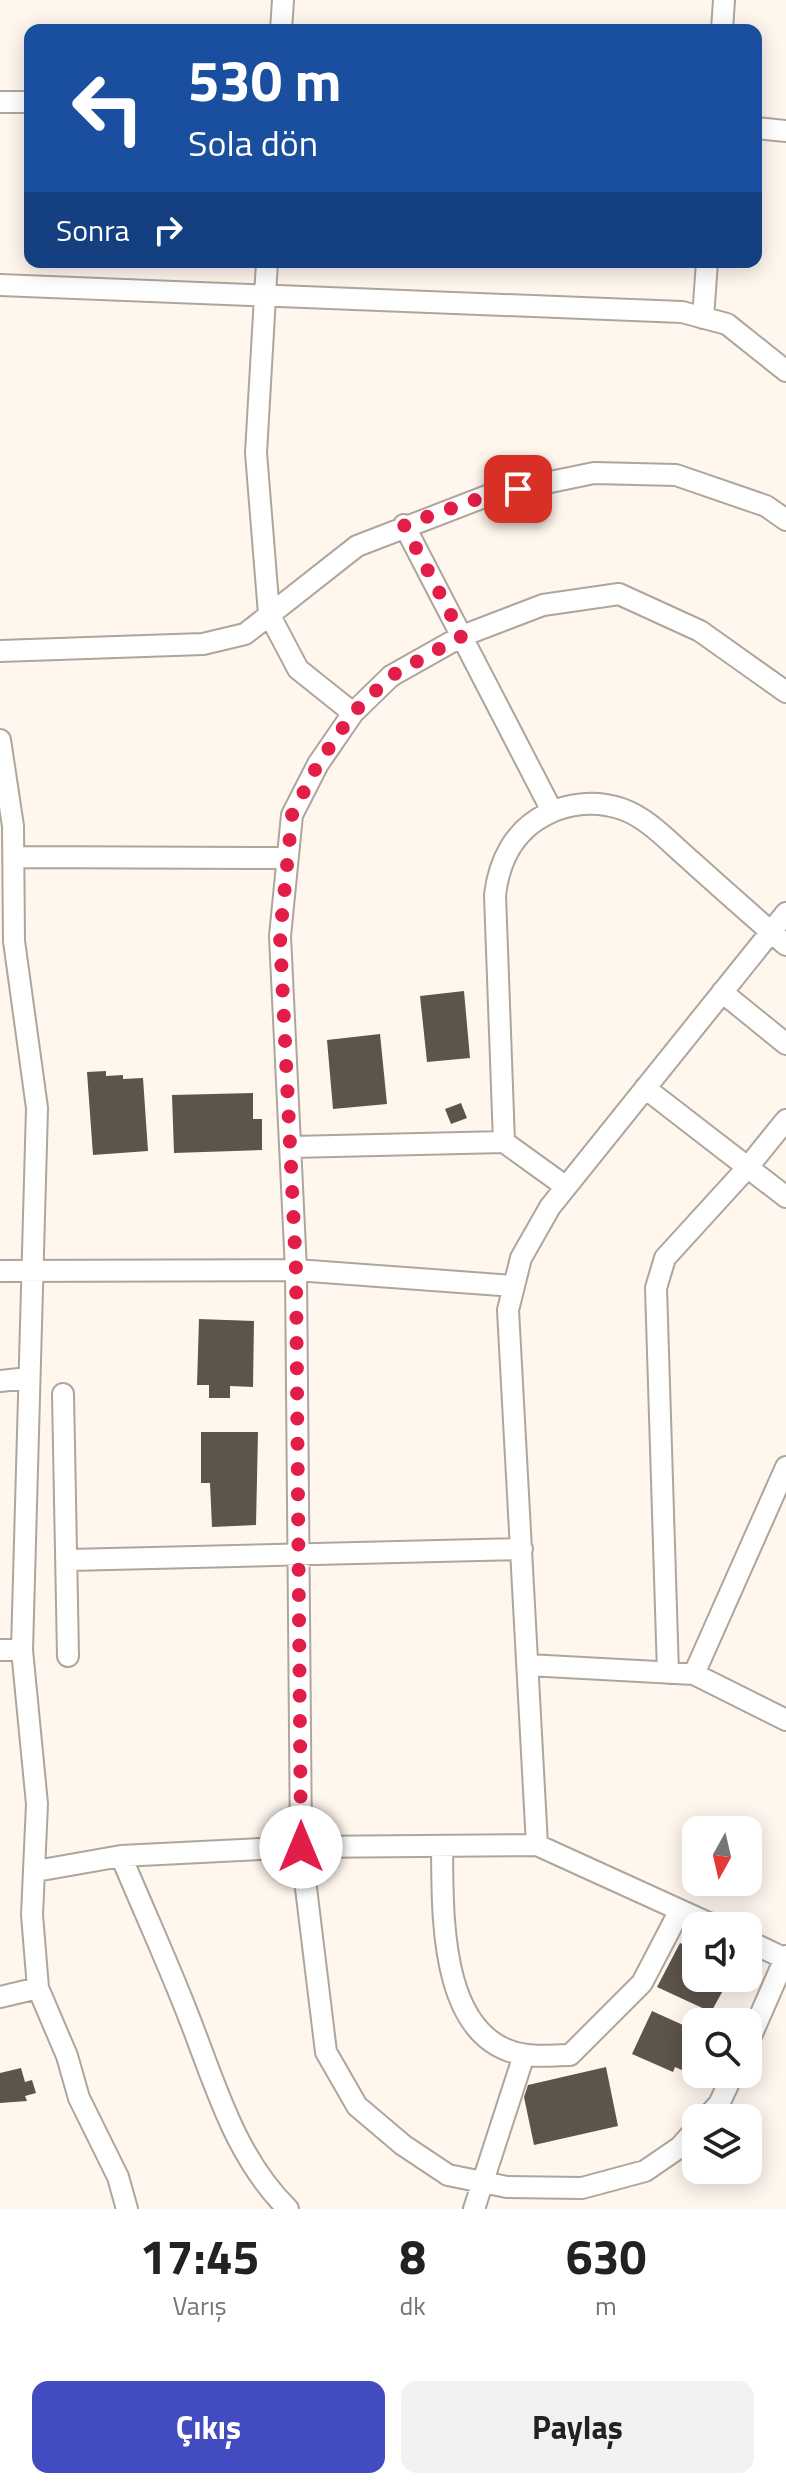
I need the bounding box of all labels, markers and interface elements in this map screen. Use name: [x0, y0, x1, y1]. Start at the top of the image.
text: 530 m: [188, 38, 341, 123]
icon: left: [56, 56, 160, 160]
text: Sola dön: [188, 115, 318, 170]
text: Sonra: [56, 207, 130, 253]
icon: right: [146, 208, 190, 252]
pin: [484, 455, 552, 523]
icon: arrive: [496, 467, 540, 511]
position arrow: [259, 1805, 343, 1889]
north arrow: [682, 1816, 762, 1896]
map controls: [682, 1816, 762, 2184]
button: sound: [682, 1912, 762, 1992]
button: search: [682, 2008, 762, 2088]
button: layers: [682, 2104, 762, 2184]
text: 17:45: [140, 2220, 259, 2293]
text: 8: [399, 2220, 426, 2293]
text: 630: [566, 2220, 646, 2293]
text: Varış: [172, 2286, 227, 2325]
text: dk: [399, 2286, 426, 2325]
text: m: [595, 2286, 617, 2325]
button: Çıkış: [32, 2381, 385, 2473]
button: Paylaş: [401, 2381, 754, 2473]

